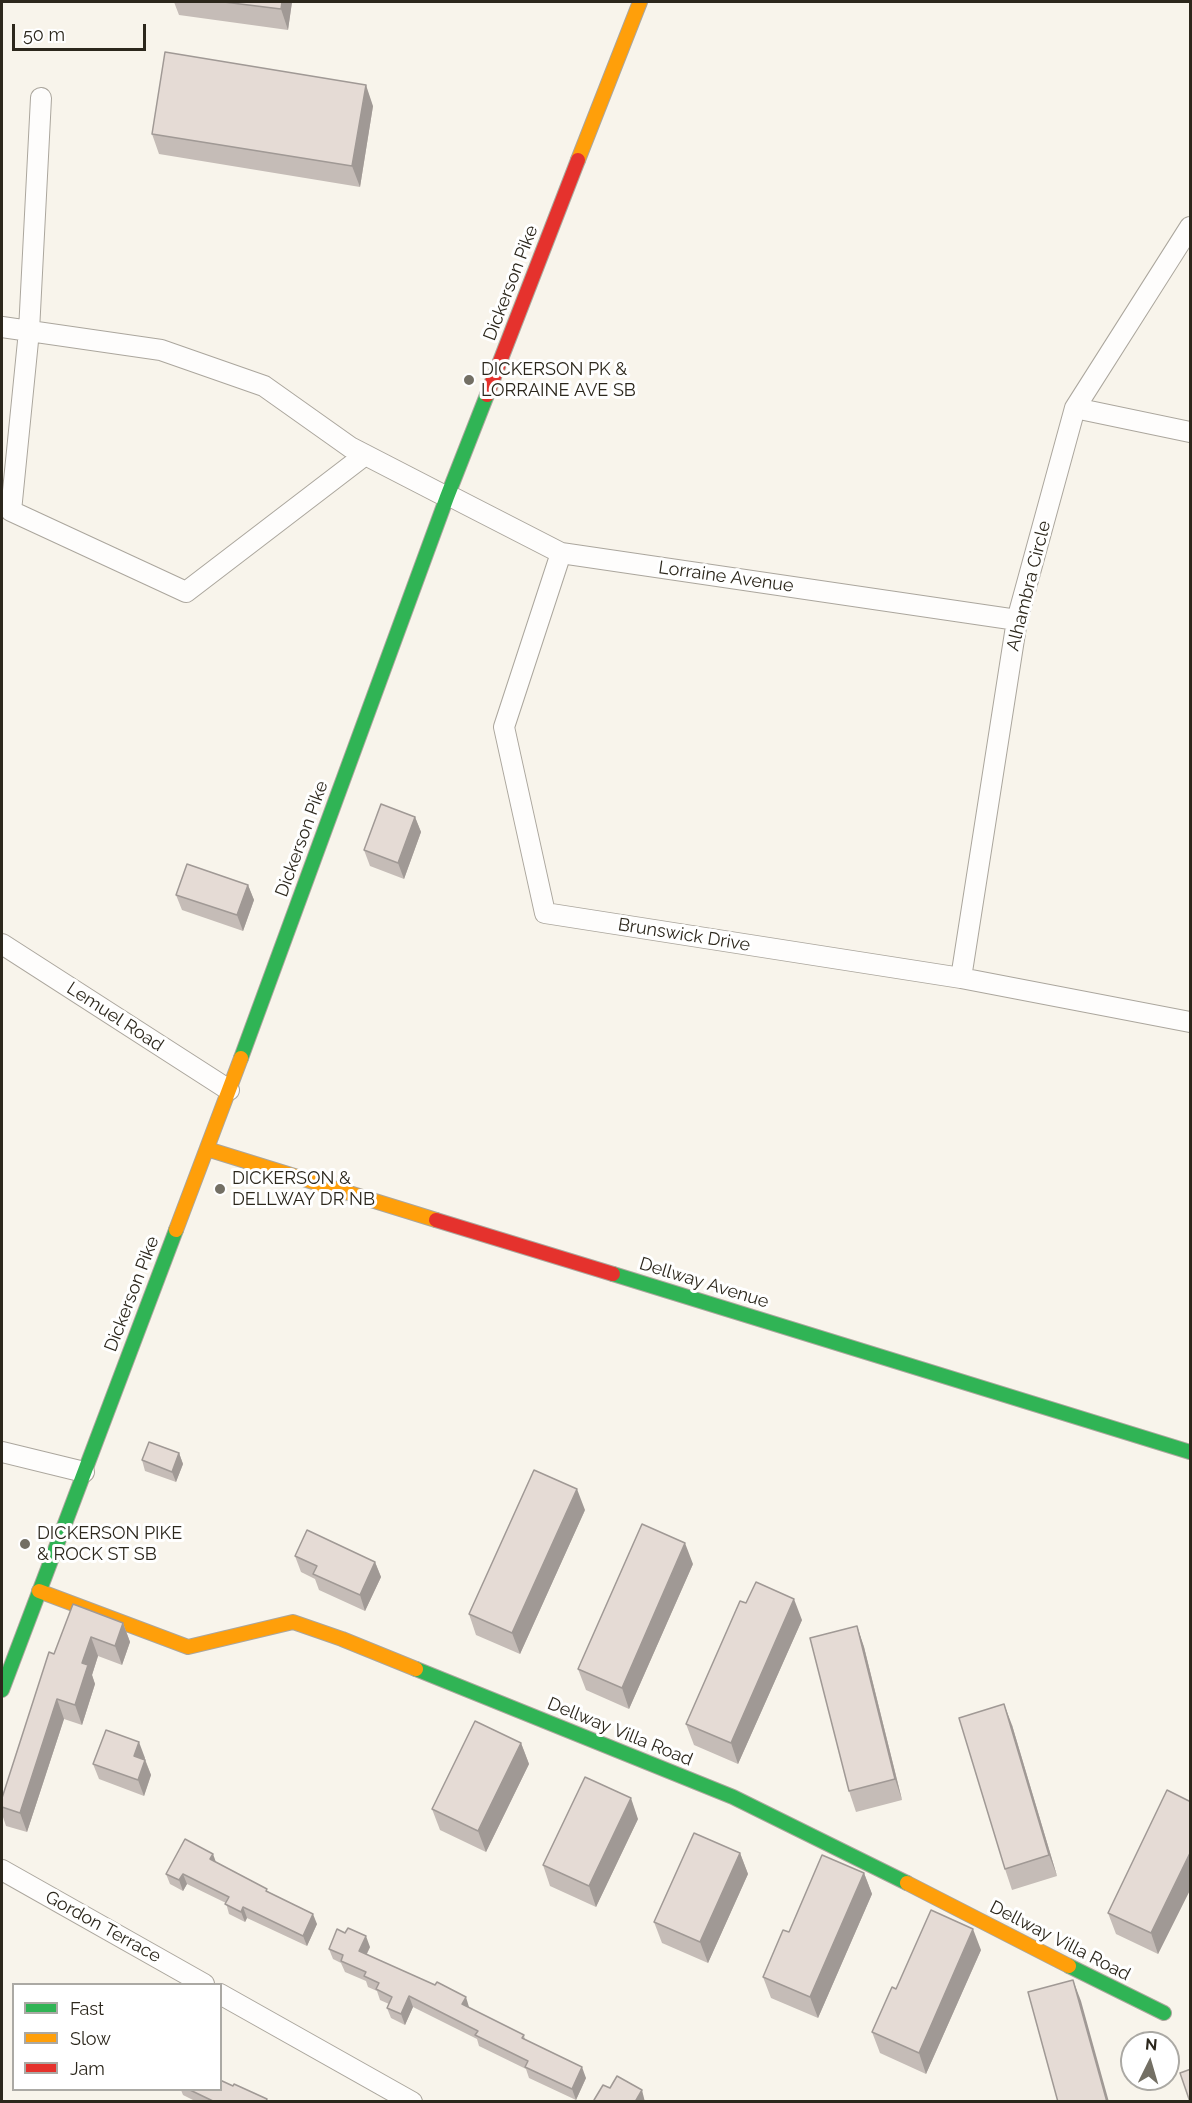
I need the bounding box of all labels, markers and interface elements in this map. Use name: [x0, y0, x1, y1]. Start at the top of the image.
scale bar: [15, 12, 148, 50]
text: 50 m: [23, 24, 65, 45]
street label: Dickerson Pike: [479, 222, 543, 344]
place label: DICKERSON PK & LORRAINE AVE SB: [481, 359, 636, 401]
marker: DICKERSON PK & LORRAINE AVE SB: [462, 373, 476, 387]
street label: Alhambra Circle: [1002, 519, 1056, 653]
street label: Lorraine Avenue: [657, 557, 795, 597]
street label: Dickerson Pike: [271, 778, 333, 900]
street label: Brunswick Drive: [616, 914, 752, 956]
street label: Lemuel Road: [62, 978, 168, 1056]
place label: DICKERSON & DELLWAY DR NB: [232, 1168, 375, 1210]
marker: DICKERSON & DELLWAY DR NB: [213, 1182, 227, 1196]
street label: Dickerson Pike: [100, 1233, 164, 1355]
street label: Dellway Avenue: [637, 1253, 771, 1313]
place label: DICKERSON PIKE & ROCK ST SB: [37, 1523, 182, 1565]
marker: DICKERSON PIKE & ROCK ST SB: [18, 1537, 32, 1551]
street label: Dellway Villa Road: [544, 1693, 696, 1771]
street label: Gordon Terrace: [41, 1886, 165, 1968]
street label: Dellway Villa Road: [986, 1896, 1134, 1986]
legend: [12, 1983, 222, 2091]
text: Fast: [70, 1998, 104, 2019]
text: Slow: [70, 2028, 111, 2049]
north arrow: [1120, 2031, 1180, 2091]
text: N: [1145, 2035, 1158, 2055]
text: Jam: [70, 2058, 105, 2079]

